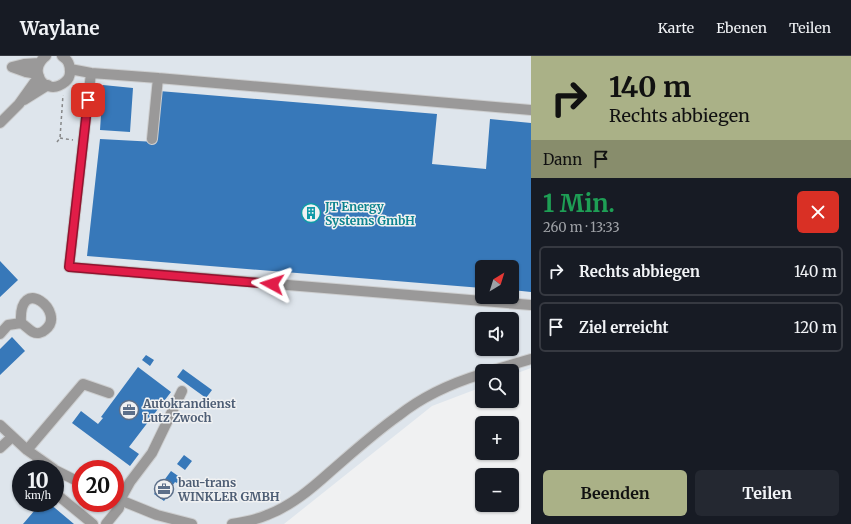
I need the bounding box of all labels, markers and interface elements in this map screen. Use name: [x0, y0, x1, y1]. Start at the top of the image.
text: Waylane: [20, 16, 100, 40]
text: Karte: [658, 19, 694, 37]
text: Ebenen: [716, 19, 767, 37]
text: Teilen: [789, 19, 831, 37]
text: 140 m: [609, 69, 691, 105]
icon: right: [543, 72, 595, 124]
pin: [71, 83, 105, 117]
icon: arrive: [77, 89, 99, 111]
text: Rechts abbiegen: [609, 104, 750, 127]
icon: arrive: [590, 148, 612, 170]
text: Dann: [543, 150, 582, 169]
text: 1 Min.: [543, 188, 615, 219]
button: close: [797, 191, 839, 233]
place label: JT Energy Systems GmbH: [324, 199, 415, 228]
building icon: JT Energy Systems GmbH: [300, 202, 322, 224]
text: 260 m · 13:33: [543, 219, 620, 236]
north arrow: [475, 260, 519, 304]
map controls: [475, 260, 519, 512]
icon: right: [545, 260, 567, 282]
text: Rechts abbiegen: [579, 262, 700, 281]
text: 140 m: [794, 262, 837, 281]
position arrow: [251, 263, 293, 305]
button: sound: [475, 312, 519, 356]
icon: arrive: [545, 316, 567, 338]
text: Ziel erreicht: [579, 318, 669, 337]
text: 120 m: [794, 318, 837, 337]
button: search: [475, 364, 519, 408]
place label: Autokrandienst Lutz Zwoch: [142, 396, 236, 425]
office icon: Autokrandienst Lutz Zwoch: [118, 399, 140, 421]
button: +: [475, 416, 519, 460]
speed limit sign: 20: [72, 460, 124, 512]
text: 10: [27, 468, 49, 493]
button: −: [475, 468, 519, 512]
button: Beenden: [543, 470, 687, 516]
button: Teilen: [695, 470, 839, 516]
place label: bau-trans WINKLER GMBH: [177, 475, 280, 504]
office icon: bau-trans WINKLER GMBH: [153, 478, 175, 500]
text: km/h: [25, 489, 51, 502]

